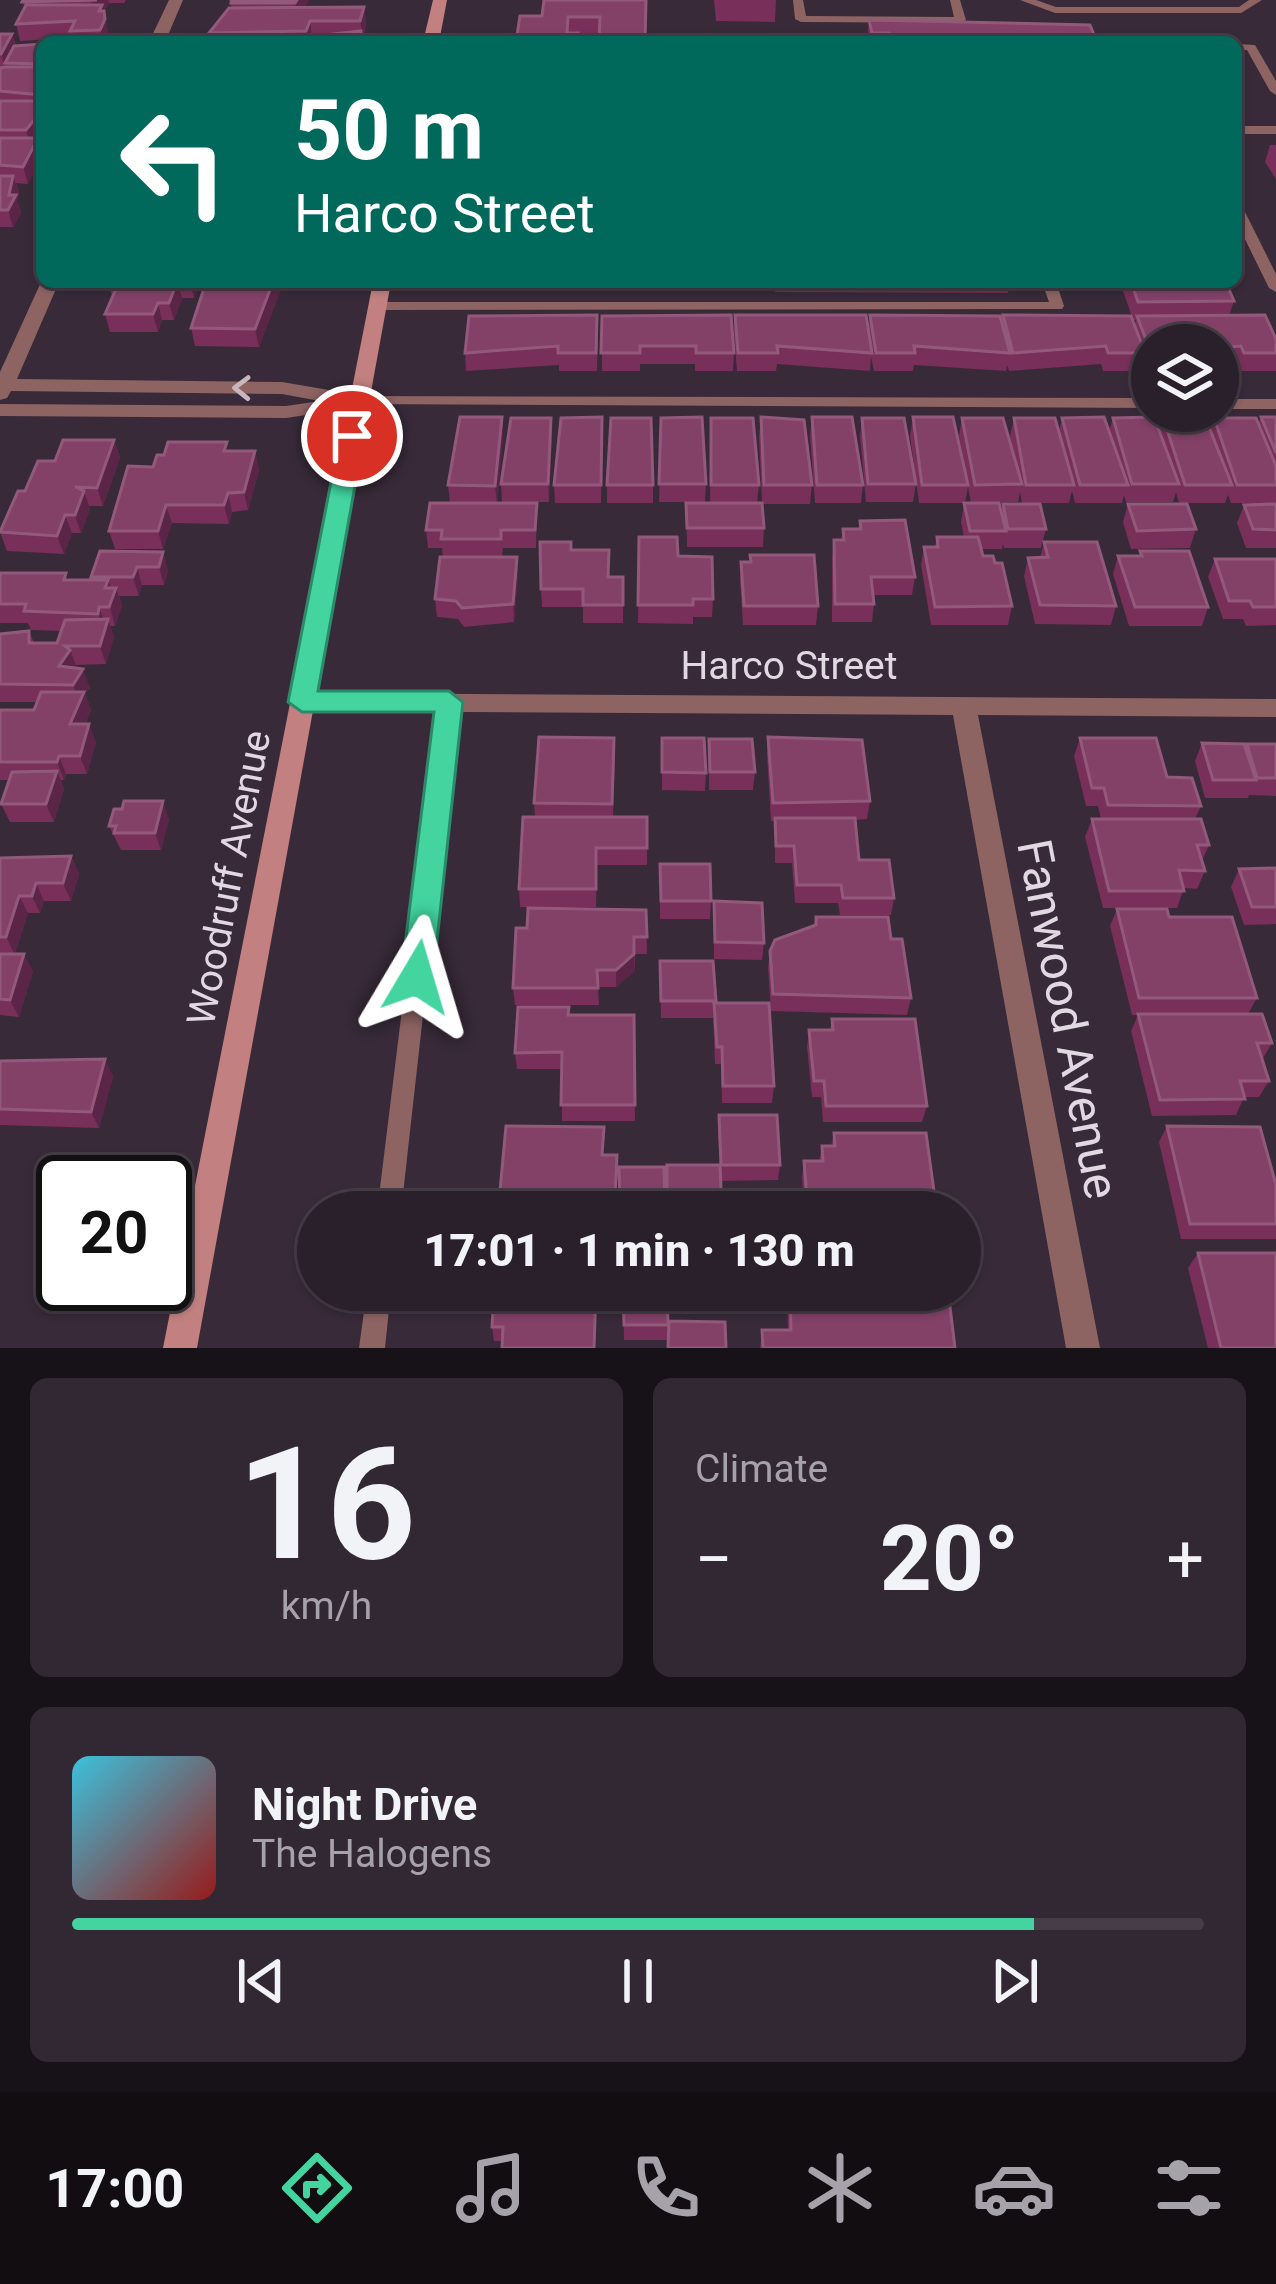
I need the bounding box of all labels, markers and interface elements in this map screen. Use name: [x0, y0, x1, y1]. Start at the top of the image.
text: 50 m: [294, 81, 484, 180]
icon: left: [96, 84, 252, 240]
text: Harco Street: [294, 182, 595, 245]
map controls: [1131, 324, 1239, 432]
button: layers: [1131, 324, 1239, 432]
one-way arrow: [232, 375, 251, 401]
pin: [301, 385, 403, 487]
icon: arrive: [319, 403, 385, 469]
street label: Harco Street: [680, 643, 898, 689]
street label: Woodruff Avenue: [178, 727, 280, 1029]
street label: Fanwood Avenue: [1005, 834, 1131, 1204]
position arrow: [354, 914, 480, 1040]
speed limit sign: 20: [36, 1155, 192, 1311]
text: 17:01 · 1 min · 130 m: [423, 1224, 855, 1277]
text: 16: [237, 1413, 416, 1596]
text: Climate: [695, 1446, 828, 1492]
text: 20°: [880, 1507, 1019, 1612]
text: −: [695, 1521, 733, 1598]
text: +: [1167, 1521, 1204, 1598]
text: km/h: [281, 1583, 372, 1629]
text: Night Drive: [252, 1778, 477, 1831]
text: The Halogens: [252, 1831, 492, 1877]
icon: previous: [228, 1948, 294, 2014]
icon: pause: [605, 1948, 671, 2014]
icon: next: [982, 1948, 1048, 2014]
icon: directions: [275, 2146, 359, 2230]
icon: music: [449, 2146, 533, 2230]
icon: phone: [624, 2146, 708, 2230]
icon: climate: [798, 2146, 882, 2230]
icon: car: [972, 2146, 1056, 2230]
icon: filters: [1147, 2146, 1231, 2230]
text: 17:00: [45, 2157, 184, 2220]

